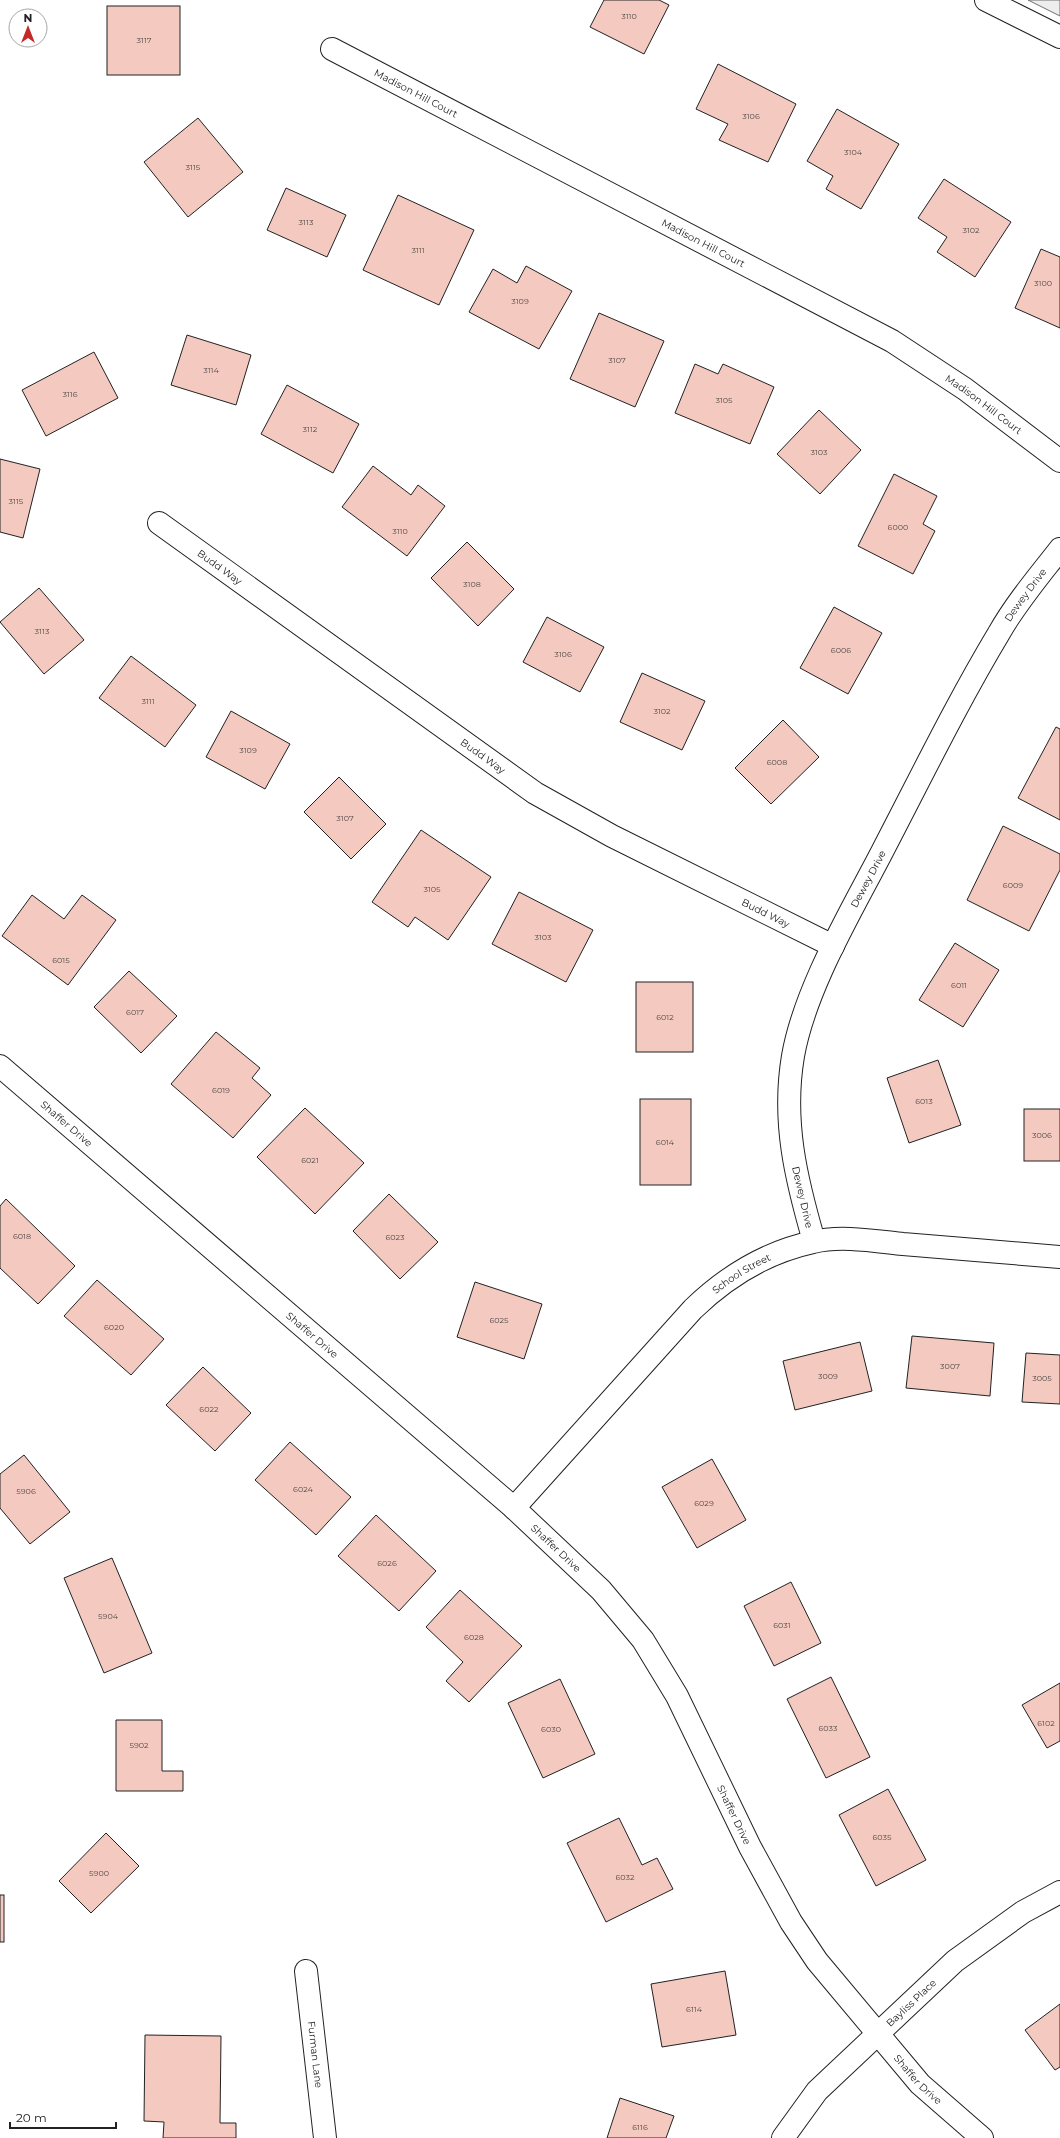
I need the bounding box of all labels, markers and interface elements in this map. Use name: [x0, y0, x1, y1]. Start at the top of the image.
north arrow: [8, 8, 48, 48]
text: N: [24, 11, 32, 25]
house number: 3110: [621, 11, 637, 21]
house number: 3117: [137, 35, 152, 45]
street label: Madison Hill Court: [372, 66, 460, 121]
house number: 3106: [742, 111, 760, 121]
house number: 3104: [844, 147, 863, 157]
house number: 3115: [186, 162, 201, 172]
street label: Madison Hill Court: [659, 216, 747, 270]
house number: 3113: [299, 217, 314, 227]
house number: 3102: [962, 225, 980, 235]
house number: 3111: [411, 245, 425, 255]
house number: 3100: [1034, 278, 1052, 288]
house number: 3109: [511, 296, 529, 306]
house number: 3107: [608, 355, 626, 365]
house number: 3114: [203, 365, 219, 375]
street label: Madison Hill Court: [943, 372, 1025, 437]
house number: 3116: [62, 389, 78, 399]
house number: 3105: [715, 395, 733, 405]
house number: 3112: [303, 424, 318, 434]
house number: 3103: [810, 447, 828, 457]
house number: 3115: [9, 496, 24, 506]
house number: 6000: [888, 522, 908, 532]
house number: 3110: [392, 526, 408, 536]
street label: Budd Way: [195, 547, 245, 588]
street label: Dewey Drive: [1002, 566, 1049, 624]
house number: 3108: [463, 579, 481, 589]
house number: 3113: [35, 626, 50, 636]
house number: 6006: [831, 645, 851, 655]
house number: 3106: [554, 649, 572, 659]
house number: 3111: [141, 696, 155, 706]
house number: 3102: [653, 706, 671, 716]
street label: Budd Way: [458, 736, 508, 777]
house number: 3109: [239, 745, 257, 755]
house number: 6008: [767, 757, 787, 767]
house number: 3107: [336, 813, 354, 823]
street label: Dewey Drive: [848, 848, 889, 910]
house number: 6009: [1003, 880, 1023, 890]
house number: 3105: [423, 884, 441, 894]
street label: Budd Way: [739, 896, 792, 931]
house number: 3103: [534, 932, 552, 942]
house number: 6015: [52, 955, 70, 965]
house number: 6011: [951, 980, 967, 990]
house number: 6017: [126, 1007, 144, 1017]
house number: 6012: [656, 1012, 674, 1022]
house number: 6019: [212, 1085, 230, 1095]
house number: 6013: [915, 1096, 933, 1106]
street label: Shaffer Drive: [38, 1098, 95, 1150]
house number: 3006: [1032, 1130, 1052, 1140]
house number: 6014: [656, 1137, 675, 1147]
house number: 6021: [301, 1155, 319, 1165]
street label: Dewey Drive: [789, 1165, 816, 1229]
house number: 6018: [13, 1231, 31, 1241]
house number: 6023: [385, 1232, 405, 1242]
street label: School Street: [710, 1251, 773, 1297]
street label: Shaffer Drive: [283, 1309, 341, 1361]
house number: 6025: [489, 1315, 509, 1325]
house number: 6020: [104, 1322, 124, 1332]
house number: 3007: [940, 1361, 960, 1371]
house number: 3009: [818, 1371, 838, 1381]
house number: 3005: [1032, 1373, 1052, 1383]
house number: 6022: [199, 1404, 219, 1414]
house number: 6024: [293, 1484, 314, 1494]
house number: 5906: [16, 1486, 36, 1496]
house number: 6029: [694, 1498, 714, 1508]
street label: Shaffer Drive: [528, 1521, 584, 1575]
house number: 6026: [377, 1558, 397, 1568]
house number: 5904: [98, 1611, 119, 1621]
house number: 6031: [773, 1620, 791, 1630]
house number: 6028: [464, 1632, 484, 1642]
house number: 6102: [1037, 1718, 1055, 1728]
house number: 6033: [818, 1723, 838, 1733]
house number: 6030: [541, 1724, 561, 1734]
house number: 5902: [129, 1740, 149, 1750]
street label: Shaffer Drive: [714, 1783, 754, 1847]
house number: 6035: [872, 1832, 892, 1842]
house number: 5900: [89, 1868, 109, 1878]
house number: 6032: [615, 1872, 635, 1882]
street label: Bayliss Place: [884, 1976, 939, 2030]
house number: 6114: [686, 2004, 703, 2014]
street label: Furman Lane: [305, 2020, 325, 2089]
street label: Shaffer Drive: [891, 2052, 945, 2107]
scale bar: [10, 2104, 116, 2130]
text: 20 m: [16, 2110, 47, 2125]
house number: 6116: [632, 2122, 648, 2132]

